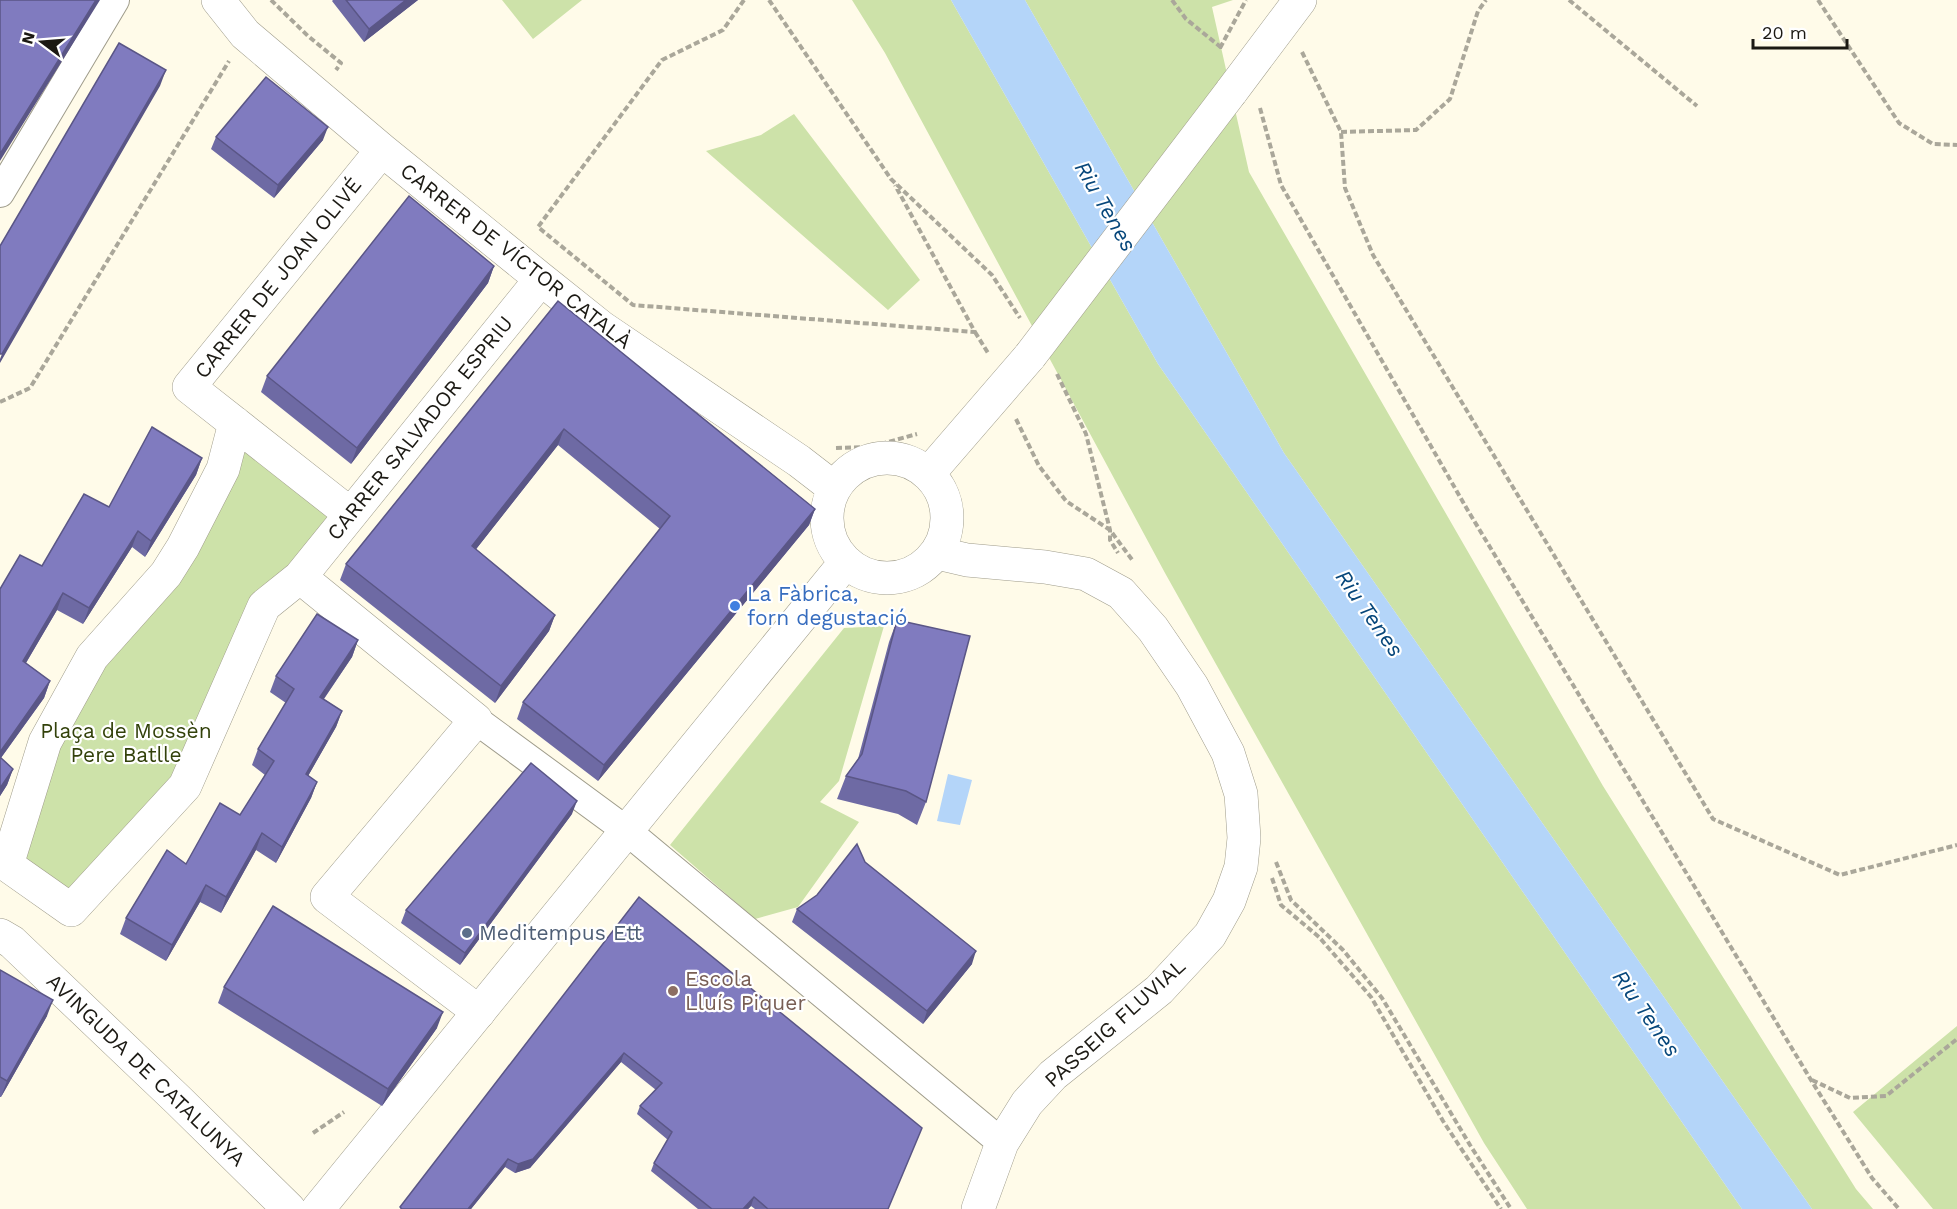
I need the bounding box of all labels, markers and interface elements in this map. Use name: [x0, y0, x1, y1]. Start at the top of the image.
north arrow: [12, 12, 72, 72]
scale bar: [1753, 12, 1848, 50]
text: 20 m: [1762, 22, 1807, 43]
text: N: [17, 30, 39, 46]
water label: Riu Tenes: [1070, 157, 1141, 256]
street label: CARRER DE VÍCTOR CATALÀ: [396, 158, 637, 354]
street label: CARRER DE JOAN OLIVÉ: [189, 172, 366, 383]
street label: CARRER SALVADOR ESPRIU: [321, 311, 518, 545]
water label: Riu Tenes: [1331, 565, 1409, 661]
place label: La Fàbrica, forn degustació: [747, 581, 907, 630]
marker: La Fàbrica, forn degustació: [728, 599, 742, 613]
park label: Plaça de Mossèn Pere Batlle: [40, 718, 212, 767]
place label: Meditempus Ett: [479, 920, 642, 945]
marker: Meditempus Ett: [460, 926, 474, 940]
street label: PASSEIG FLUVIAL: [1039, 953, 1190, 1092]
water label: Riu Tenes: [1608, 965, 1686, 1061]
place label: Escola Lluís Piquer: [685, 966, 806, 1015]
street label: AVINGUDA DE CATALUNYA: [42, 968, 251, 1171]
marker: Escola Lluís Piquer: [666, 984, 680, 998]

